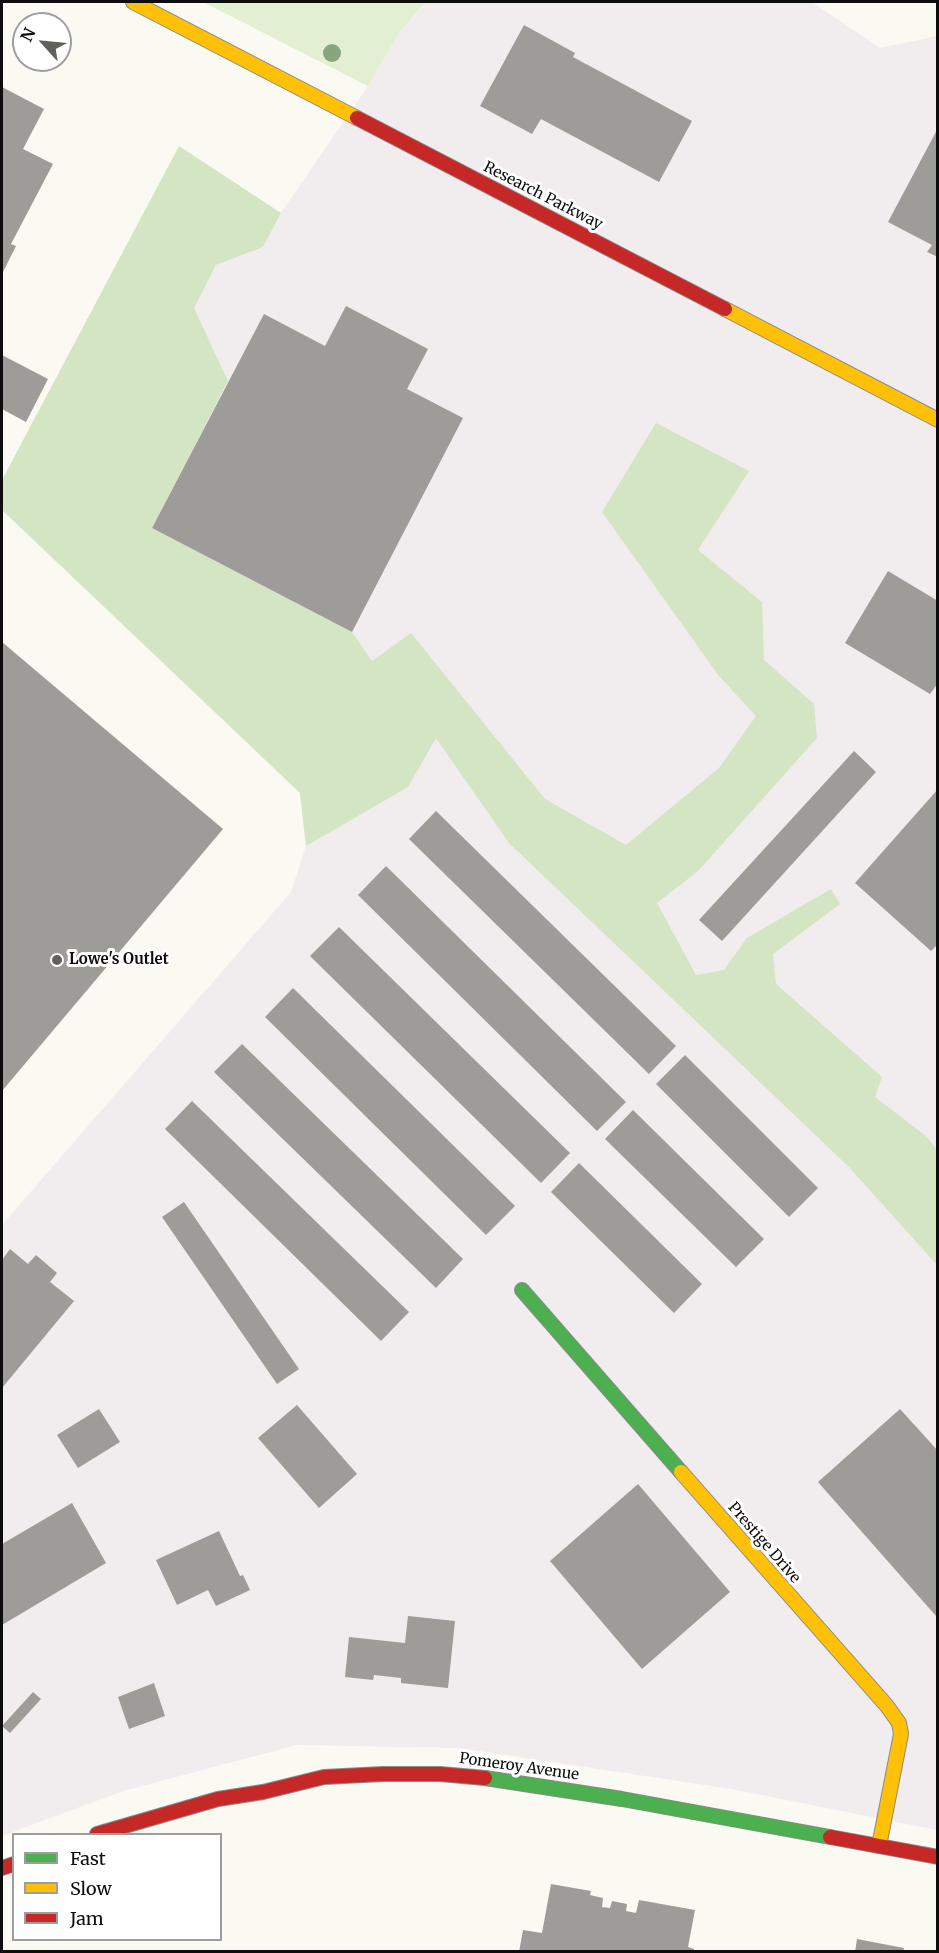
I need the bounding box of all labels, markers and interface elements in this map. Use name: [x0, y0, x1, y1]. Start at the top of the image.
north arrow: [12, 12, 72, 72]
text: N: [16, 25, 40, 45]
street label: Research Parkway: [480, 158, 606, 234]
place label: Lowe's Outlet: [69, 951, 169, 969]
marker: Lowe's Outlet: [50, 953, 64, 967]
street label: Prestige Drive: [724, 1499, 804, 1587]
street label: Pomeroy Avenue: [458, 1750, 580, 1784]
legend: [12, 1833, 222, 1941]
text: Fast: [70, 1847, 106, 1870]
text: Slow: [70, 1877, 112, 1900]
text: Jam: [70, 1907, 104, 1930]

